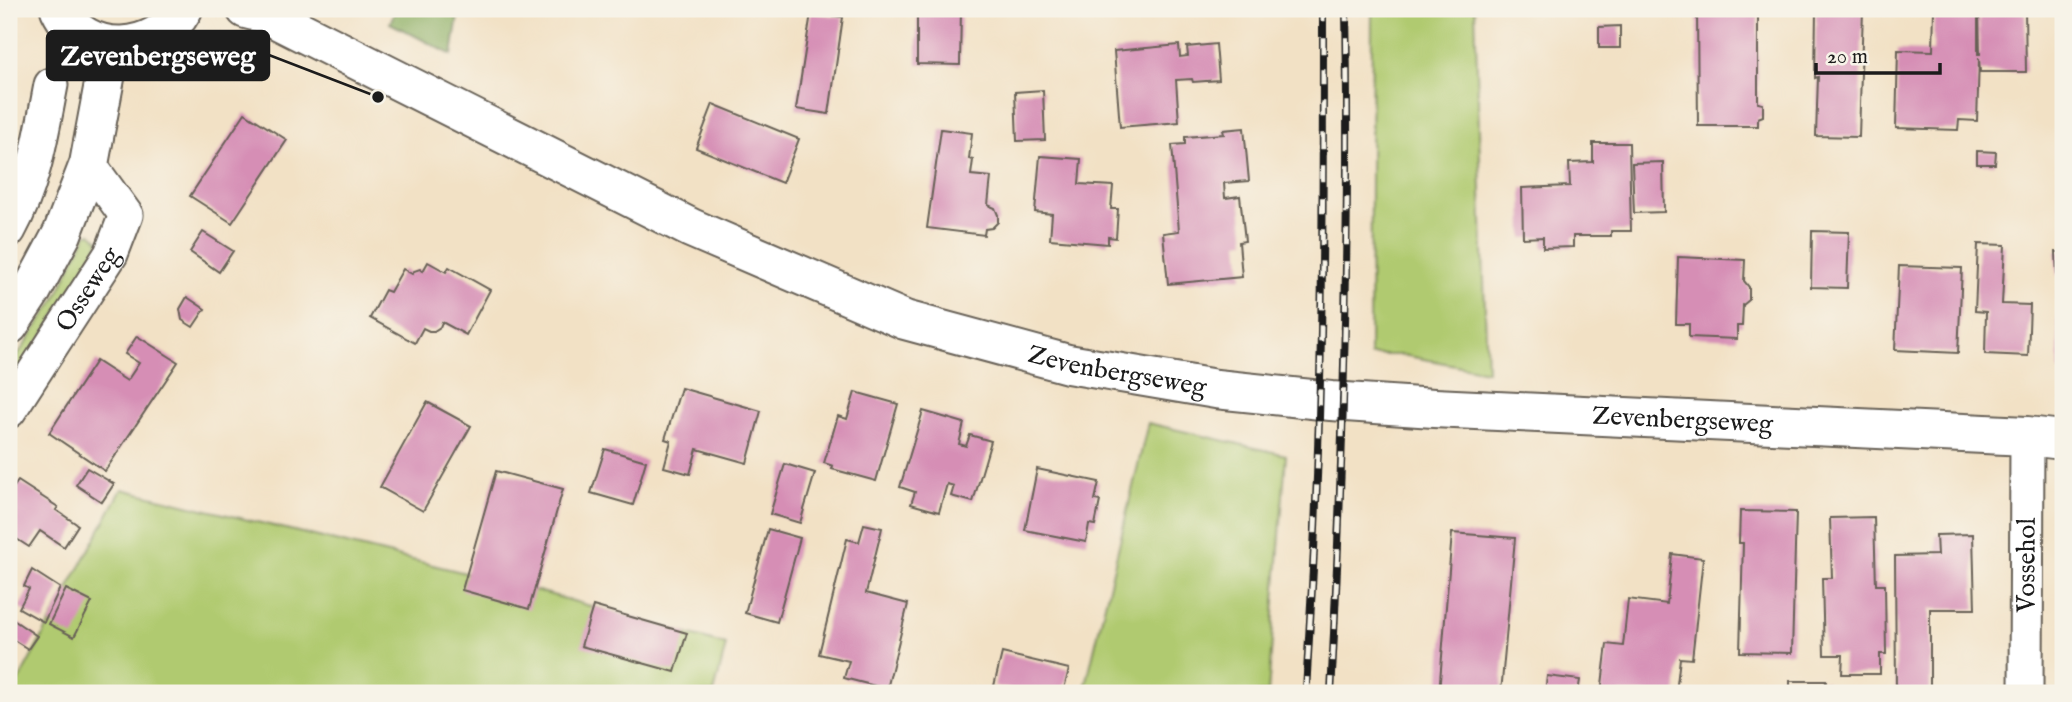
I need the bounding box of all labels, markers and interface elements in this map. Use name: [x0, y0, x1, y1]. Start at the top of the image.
callout: Zevenbergseweg: [47, 31, 269, 80]
scale bar: [1816, 32, 1941, 76]
text: Zevenbergseweg: [61, 40, 256, 75]
text: 20 m: [1827, 44, 1868, 71]
street label: Osseweg: [48, 240, 128, 338]
street label: Zevenbergseweg: [1024, 337, 1210, 404]
street label: Zevenbergseweg: [1591, 399, 1775, 441]
street label: Vossehol: [2010, 517, 2043, 613]

